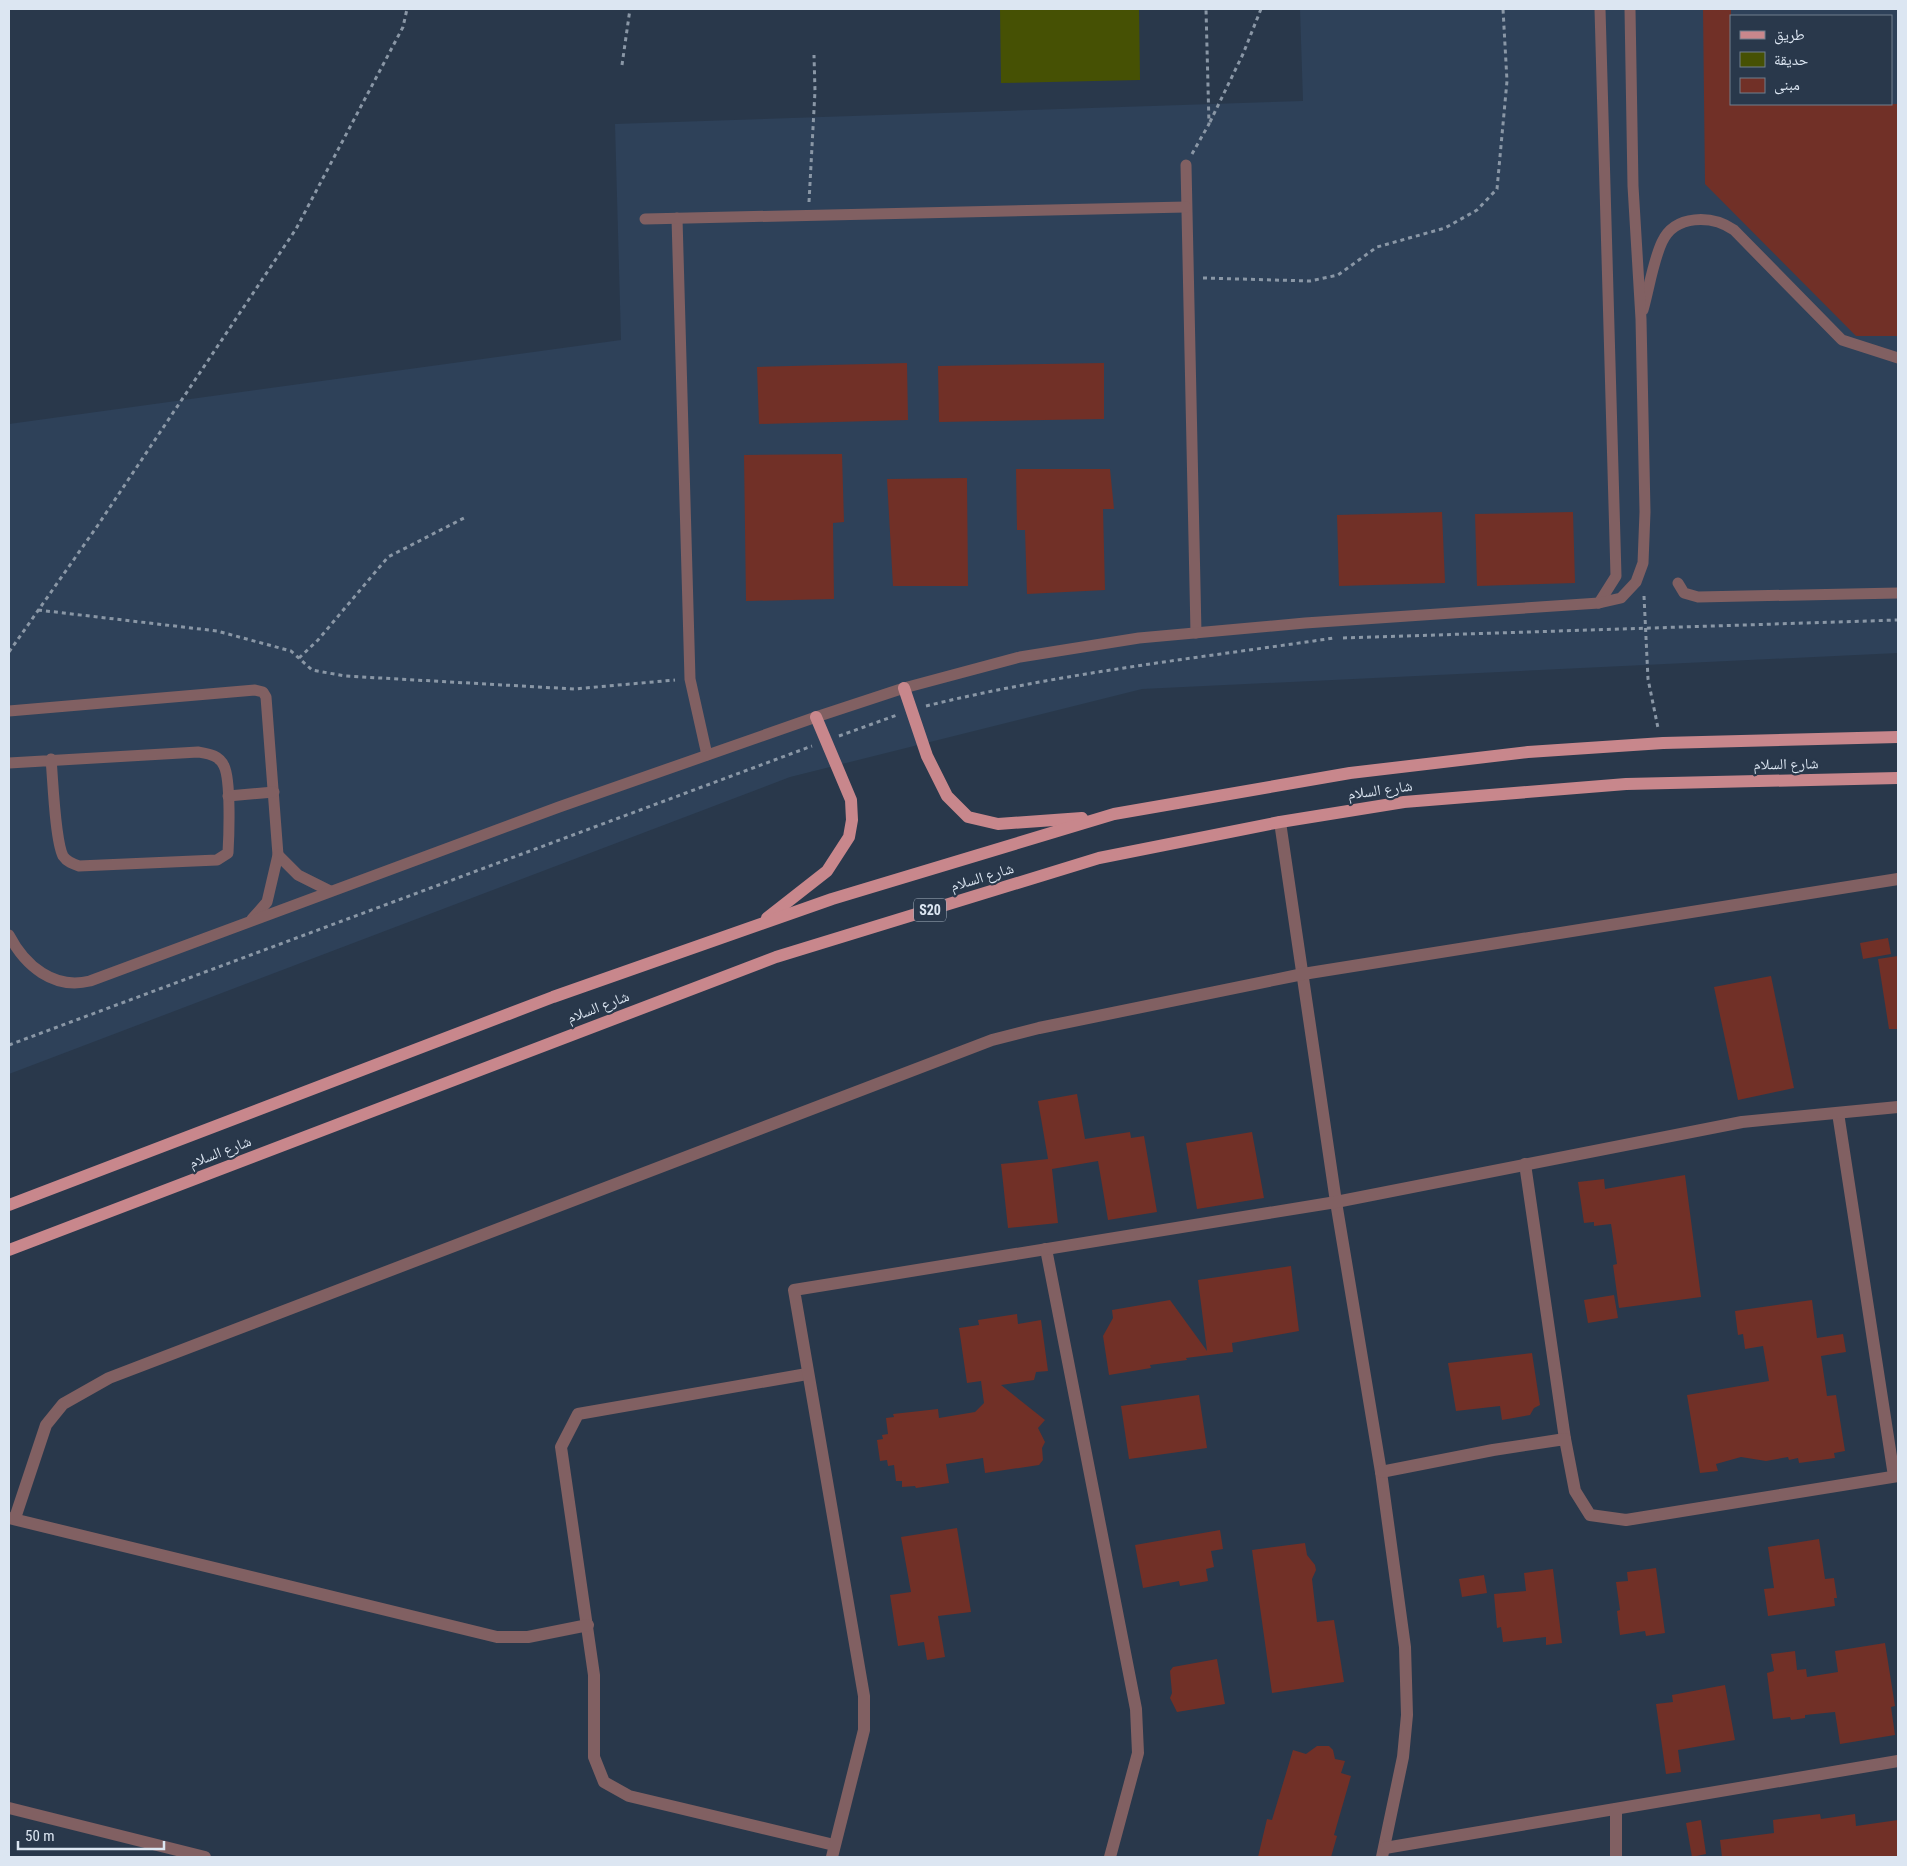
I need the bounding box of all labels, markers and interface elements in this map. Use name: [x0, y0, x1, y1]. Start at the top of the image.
legend: [1730, 15, 1892, 105]
text: طريق: [1774, 26, 1805, 45]
text: حديقة: [1774, 51, 1809, 69]
text: مبنى: [1774, 76, 1800, 95]
street label: شارع السلام: [1753, 754, 1819, 775]
street label: شارع السلام: [1346, 777, 1414, 804]
street label: شارع السلام: [948, 859, 1016, 896]
road number: S20: [914, 898, 946, 922]
street label: شارع السلام: [564, 987, 632, 1028]
street label: شارع السلام: [186, 1132, 254, 1173]
scale bar: [18, 1818, 164, 1850]
text: 50 m: [25, 1827, 55, 1845]

